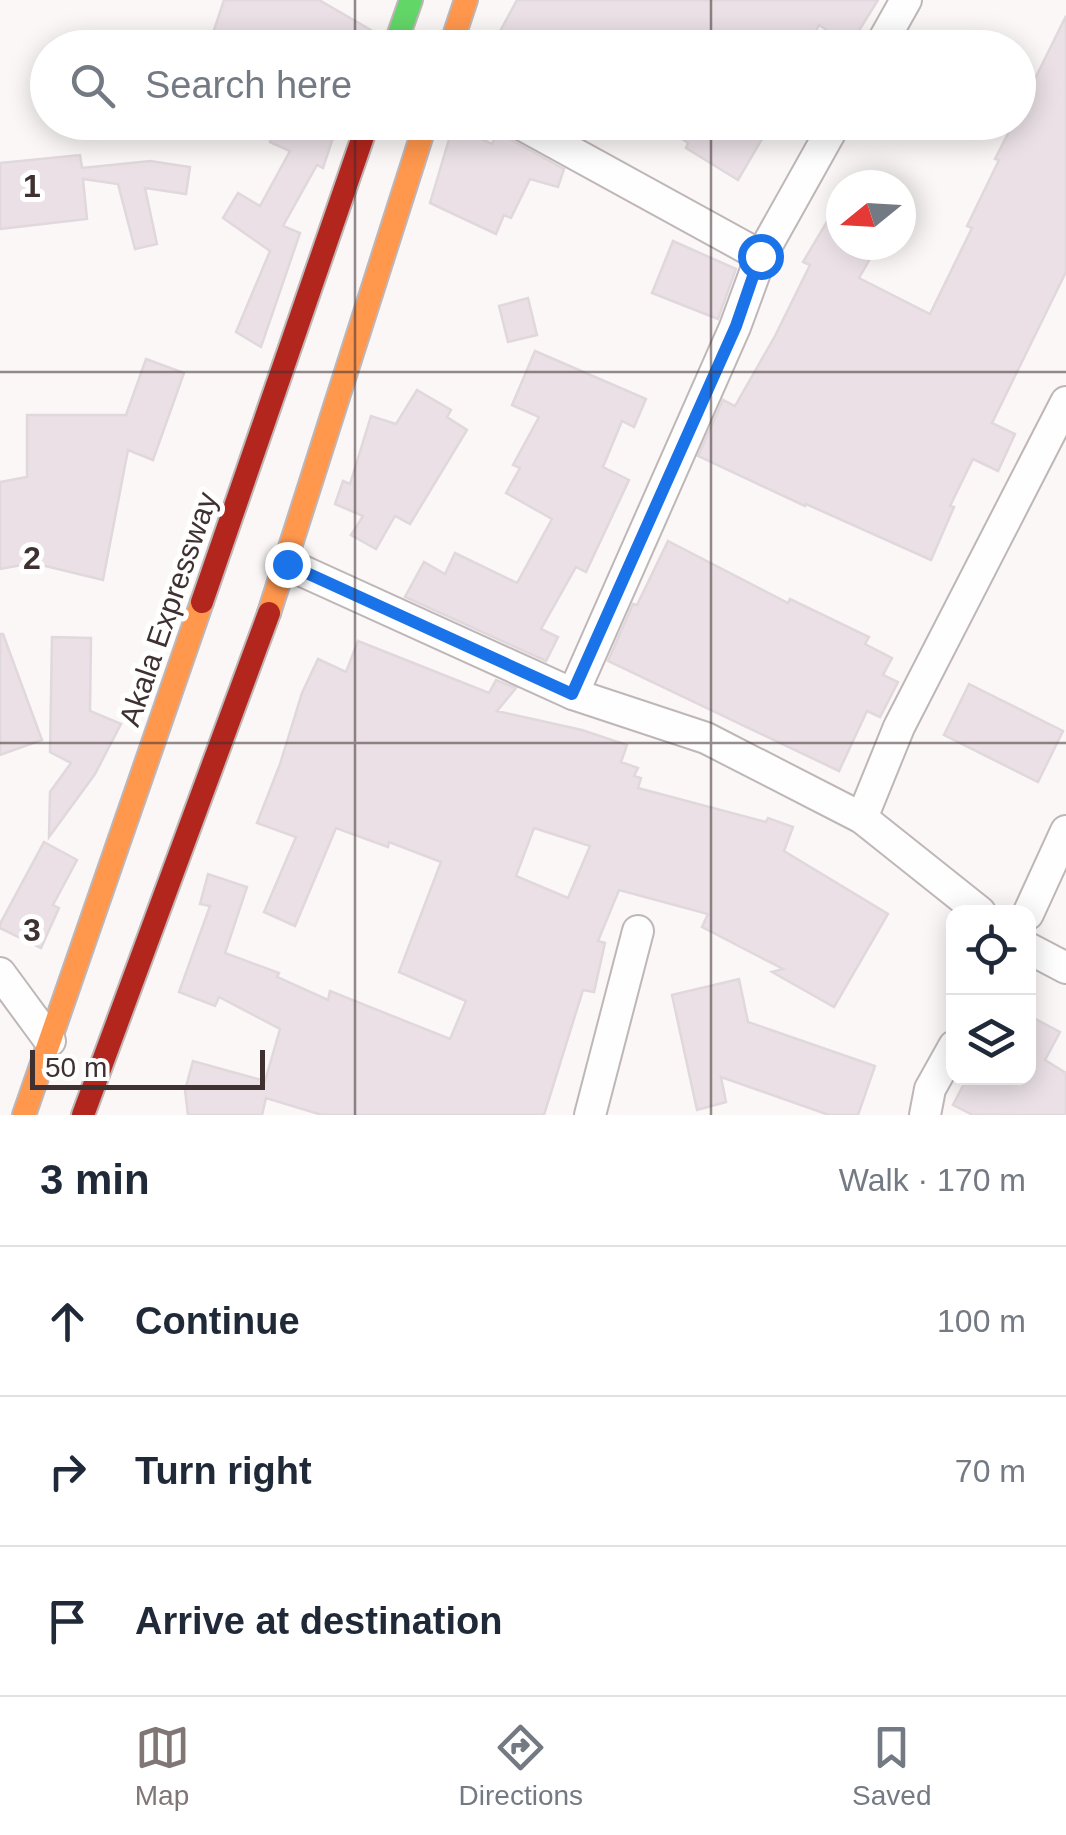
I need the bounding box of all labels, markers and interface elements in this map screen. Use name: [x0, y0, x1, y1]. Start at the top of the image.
search box: [30, 30, 1036, 140]
icon: search: [65, 58, 120, 113]
text: Search here: [145, 64, 352, 106]
text: 1: [23, 168, 41, 204]
north arrow: [826, 170, 916, 260]
route start: [738, 234, 784, 280]
street label: Akala Expressway: [112, 488, 224, 730]
text: 2: [23, 540, 41, 576]
route end: [265, 542, 311, 588]
map controls: [946, 905, 1036, 1085]
button: locate: [946, 905, 1036, 995]
text: 3: [23, 912, 41, 948]
button: layers: [946, 995, 1036, 1085]
scale bar: [30, 1045, 265, 1090]
text: 50 m: [45, 1052, 107, 1083]
text: 3 min: [40, 1156, 150, 1203]
text: Walk · 170 m: [839, 1162, 1026, 1198]
icon: ahead: [40, 1294, 95, 1349]
text: Continue: [135, 1300, 300, 1342]
text: 100 m: [937, 1303, 1026, 1339]
icon: right: [40, 1444, 95, 1499]
text: Turn right: [135, 1450, 312, 1492]
text: 70 m: [955, 1453, 1026, 1489]
icon: arrive: [40, 1594, 95, 1649]
text: Arrive at destination: [135, 1600, 502, 1642]
tab: Map: [135, 1720, 190, 1812]
tab: Directions: [459, 1720, 583, 1812]
tab: Saved: [852, 1720, 931, 1812]

